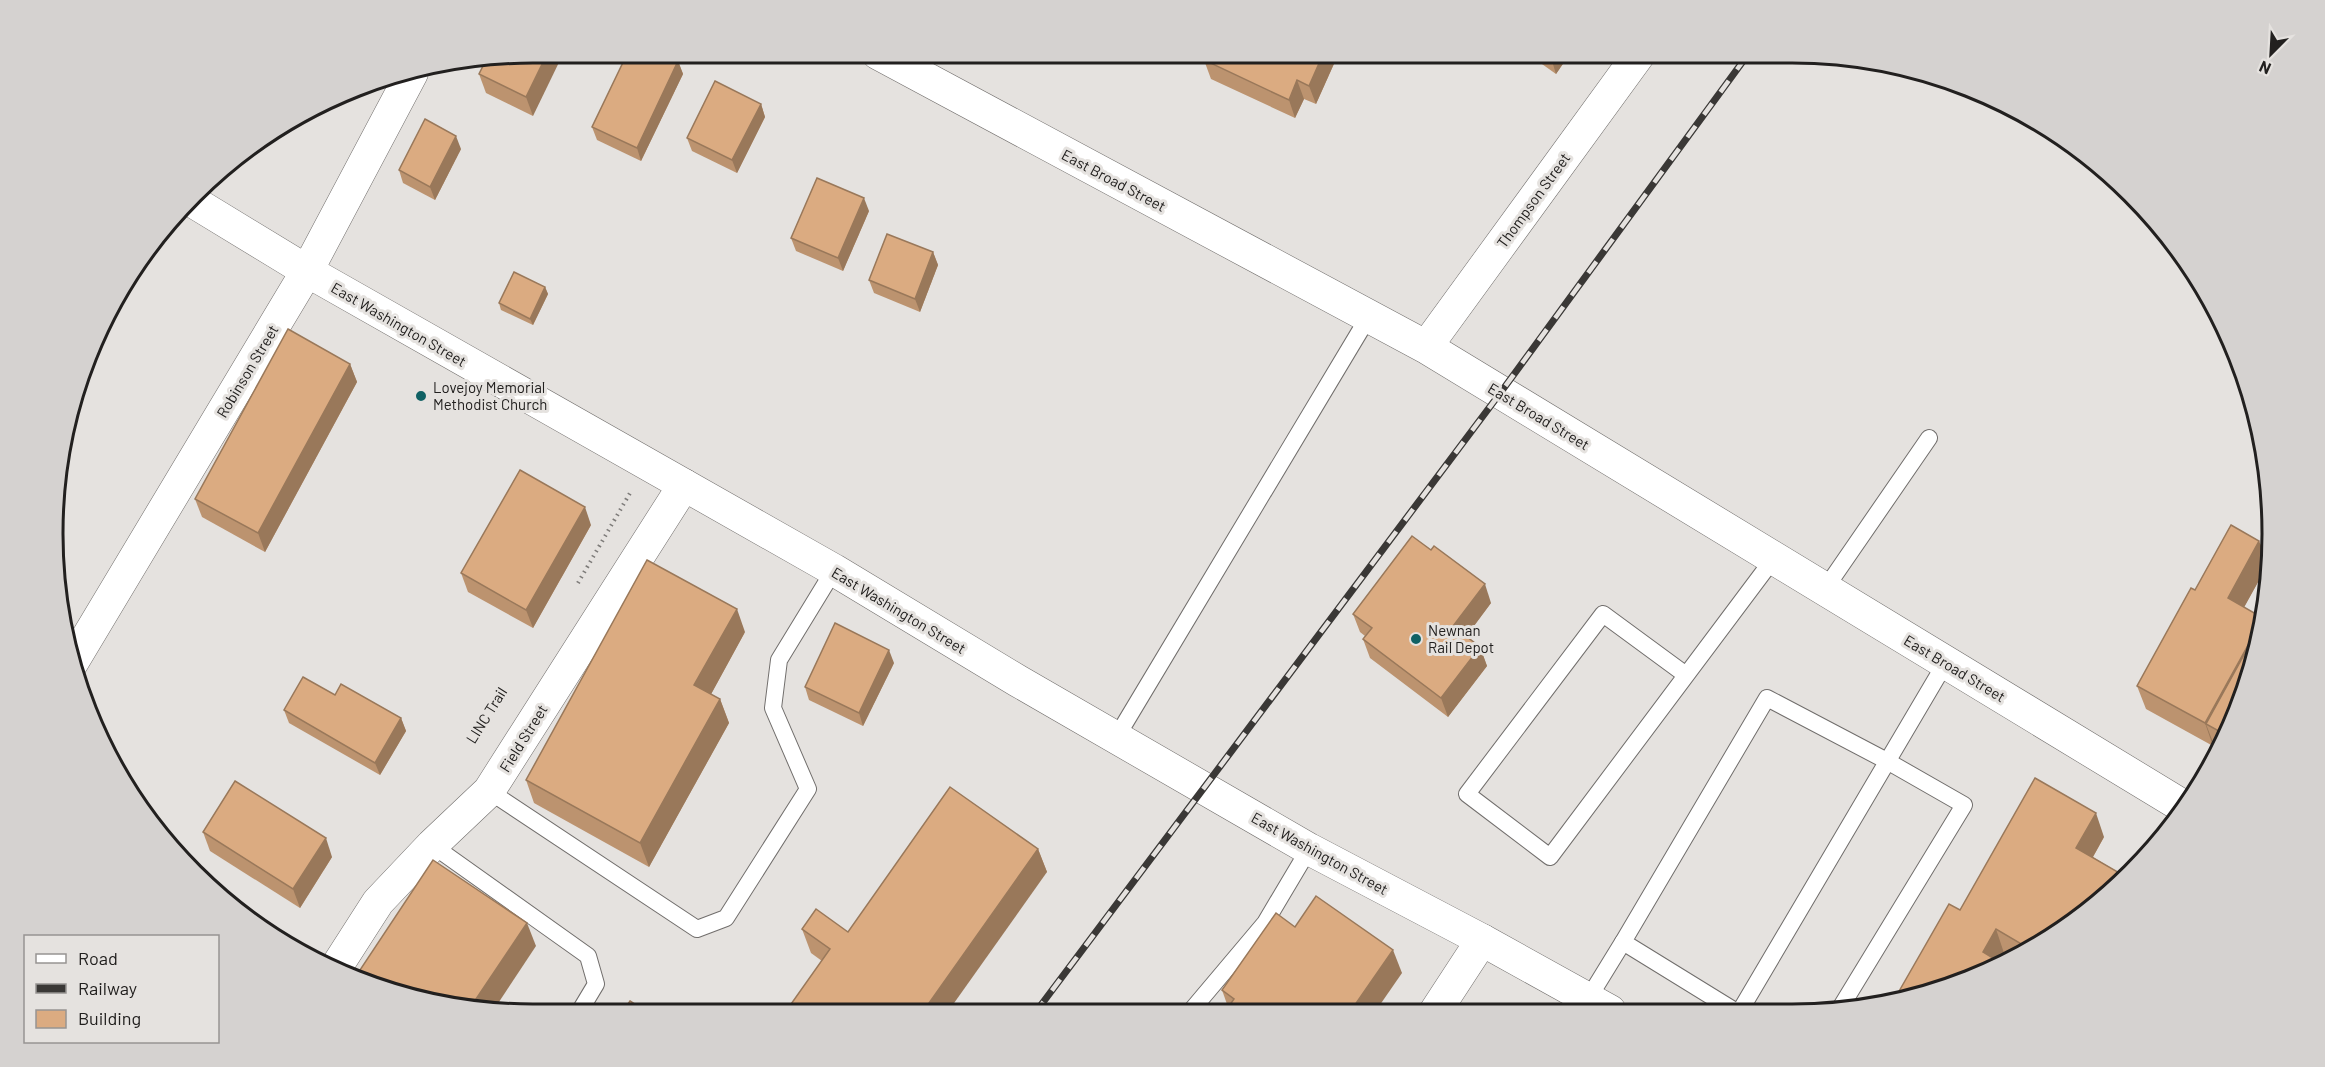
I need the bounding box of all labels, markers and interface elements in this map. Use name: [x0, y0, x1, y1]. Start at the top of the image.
north arrow: [2241, 24, 2301, 84]
text: N: [2256, 57, 2273, 79]
street label: East Broad Street: [1059, 145, 1169, 215]
street label: Thompson Street: [1493, 149, 1573, 251]
street label: East Washington Street: [328, 278, 470, 370]
street label: Robinson Street: [212, 321, 282, 421]
place label: Lovejoy Memorial Methodist Church: [433, 378, 547, 413]
street label: East Broad Street: [1485, 379, 1593, 453]
marker: Lovejoy Memorial Methodist Church: [414, 389, 428, 403]
street label: East Washington Street: [829, 563, 969, 657]
place label: Newnan Rail Depot: [1428, 621, 1494, 656]
street label: East Broad Street: [1901, 631, 2009, 705]
marker: Newnan Rail Depot: [1409, 632, 1423, 646]
street label: LINC Trail: [462, 684, 510, 746]
street label: Field Street: [495, 701, 551, 775]
street label: East Washington Street: [1249, 808, 1391, 898]
legend: [24, 935, 219, 1043]
text: Road: [78, 947, 118, 969]
text: Railway: [78, 977, 137, 999]
text: Building: [78, 1007, 141, 1029]

